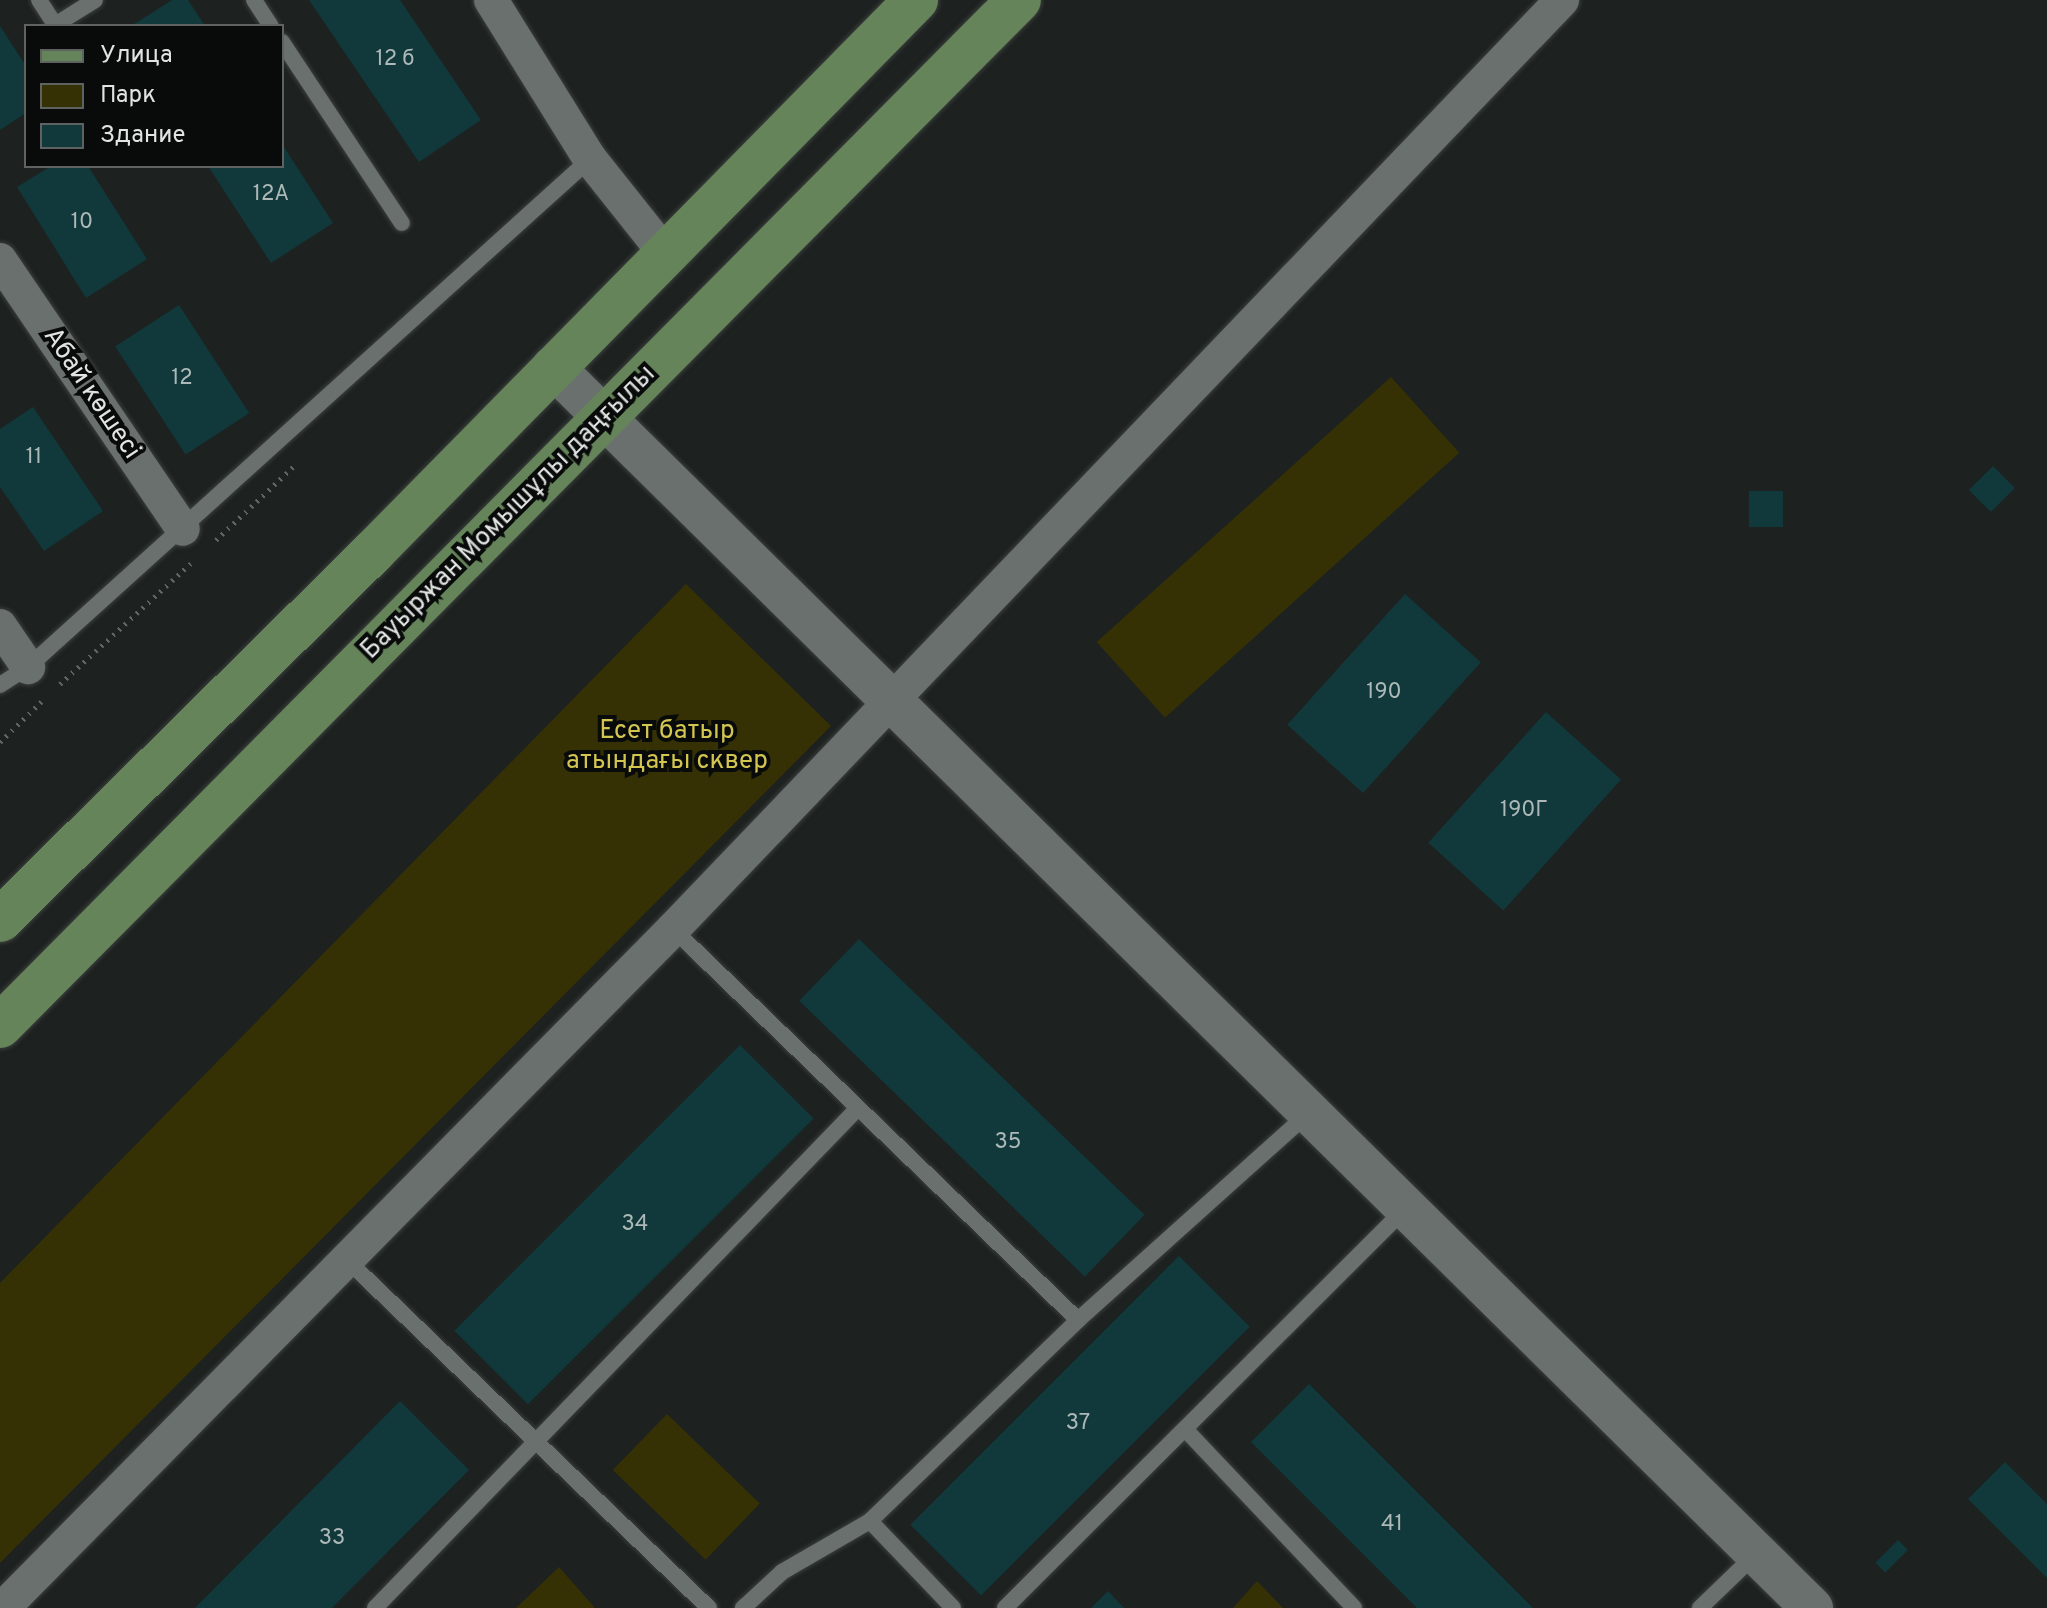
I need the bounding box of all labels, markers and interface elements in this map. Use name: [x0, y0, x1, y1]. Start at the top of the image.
legend: [24, 24, 284, 168]
text: Улица: [100, 41, 173, 71]
house number: 12 б: [375, 47, 415, 73]
text: Парк: [100, 81, 156, 111]
text: Здание: [100, 121, 186, 151]
house number: 12А: [253, 182, 289, 208]
house number: 10: [71, 210, 93, 236]
street label: Абай көшесі: [36, 322, 146, 466]
street label: Бауыржан Момышұлы даңғылы: [355, 359, 663, 667]
house number: 12: [171, 366, 193, 392]
house number: 11: [26, 445, 42, 471]
house number: 190: [1366, 680, 1402, 706]
park label: Есет батыр атындағы сквер: [566, 716, 768, 778]
house number: 190Г: [1500, 798, 1548, 824]
house number: 35: [995, 1130, 1021, 1156]
house number: 34: [622, 1212, 648, 1238]
house number: 37: [1066, 1411, 1090, 1437]
house number: 41: [1381, 1512, 1403, 1538]
house number: 33: [319, 1526, 345, 1552]

